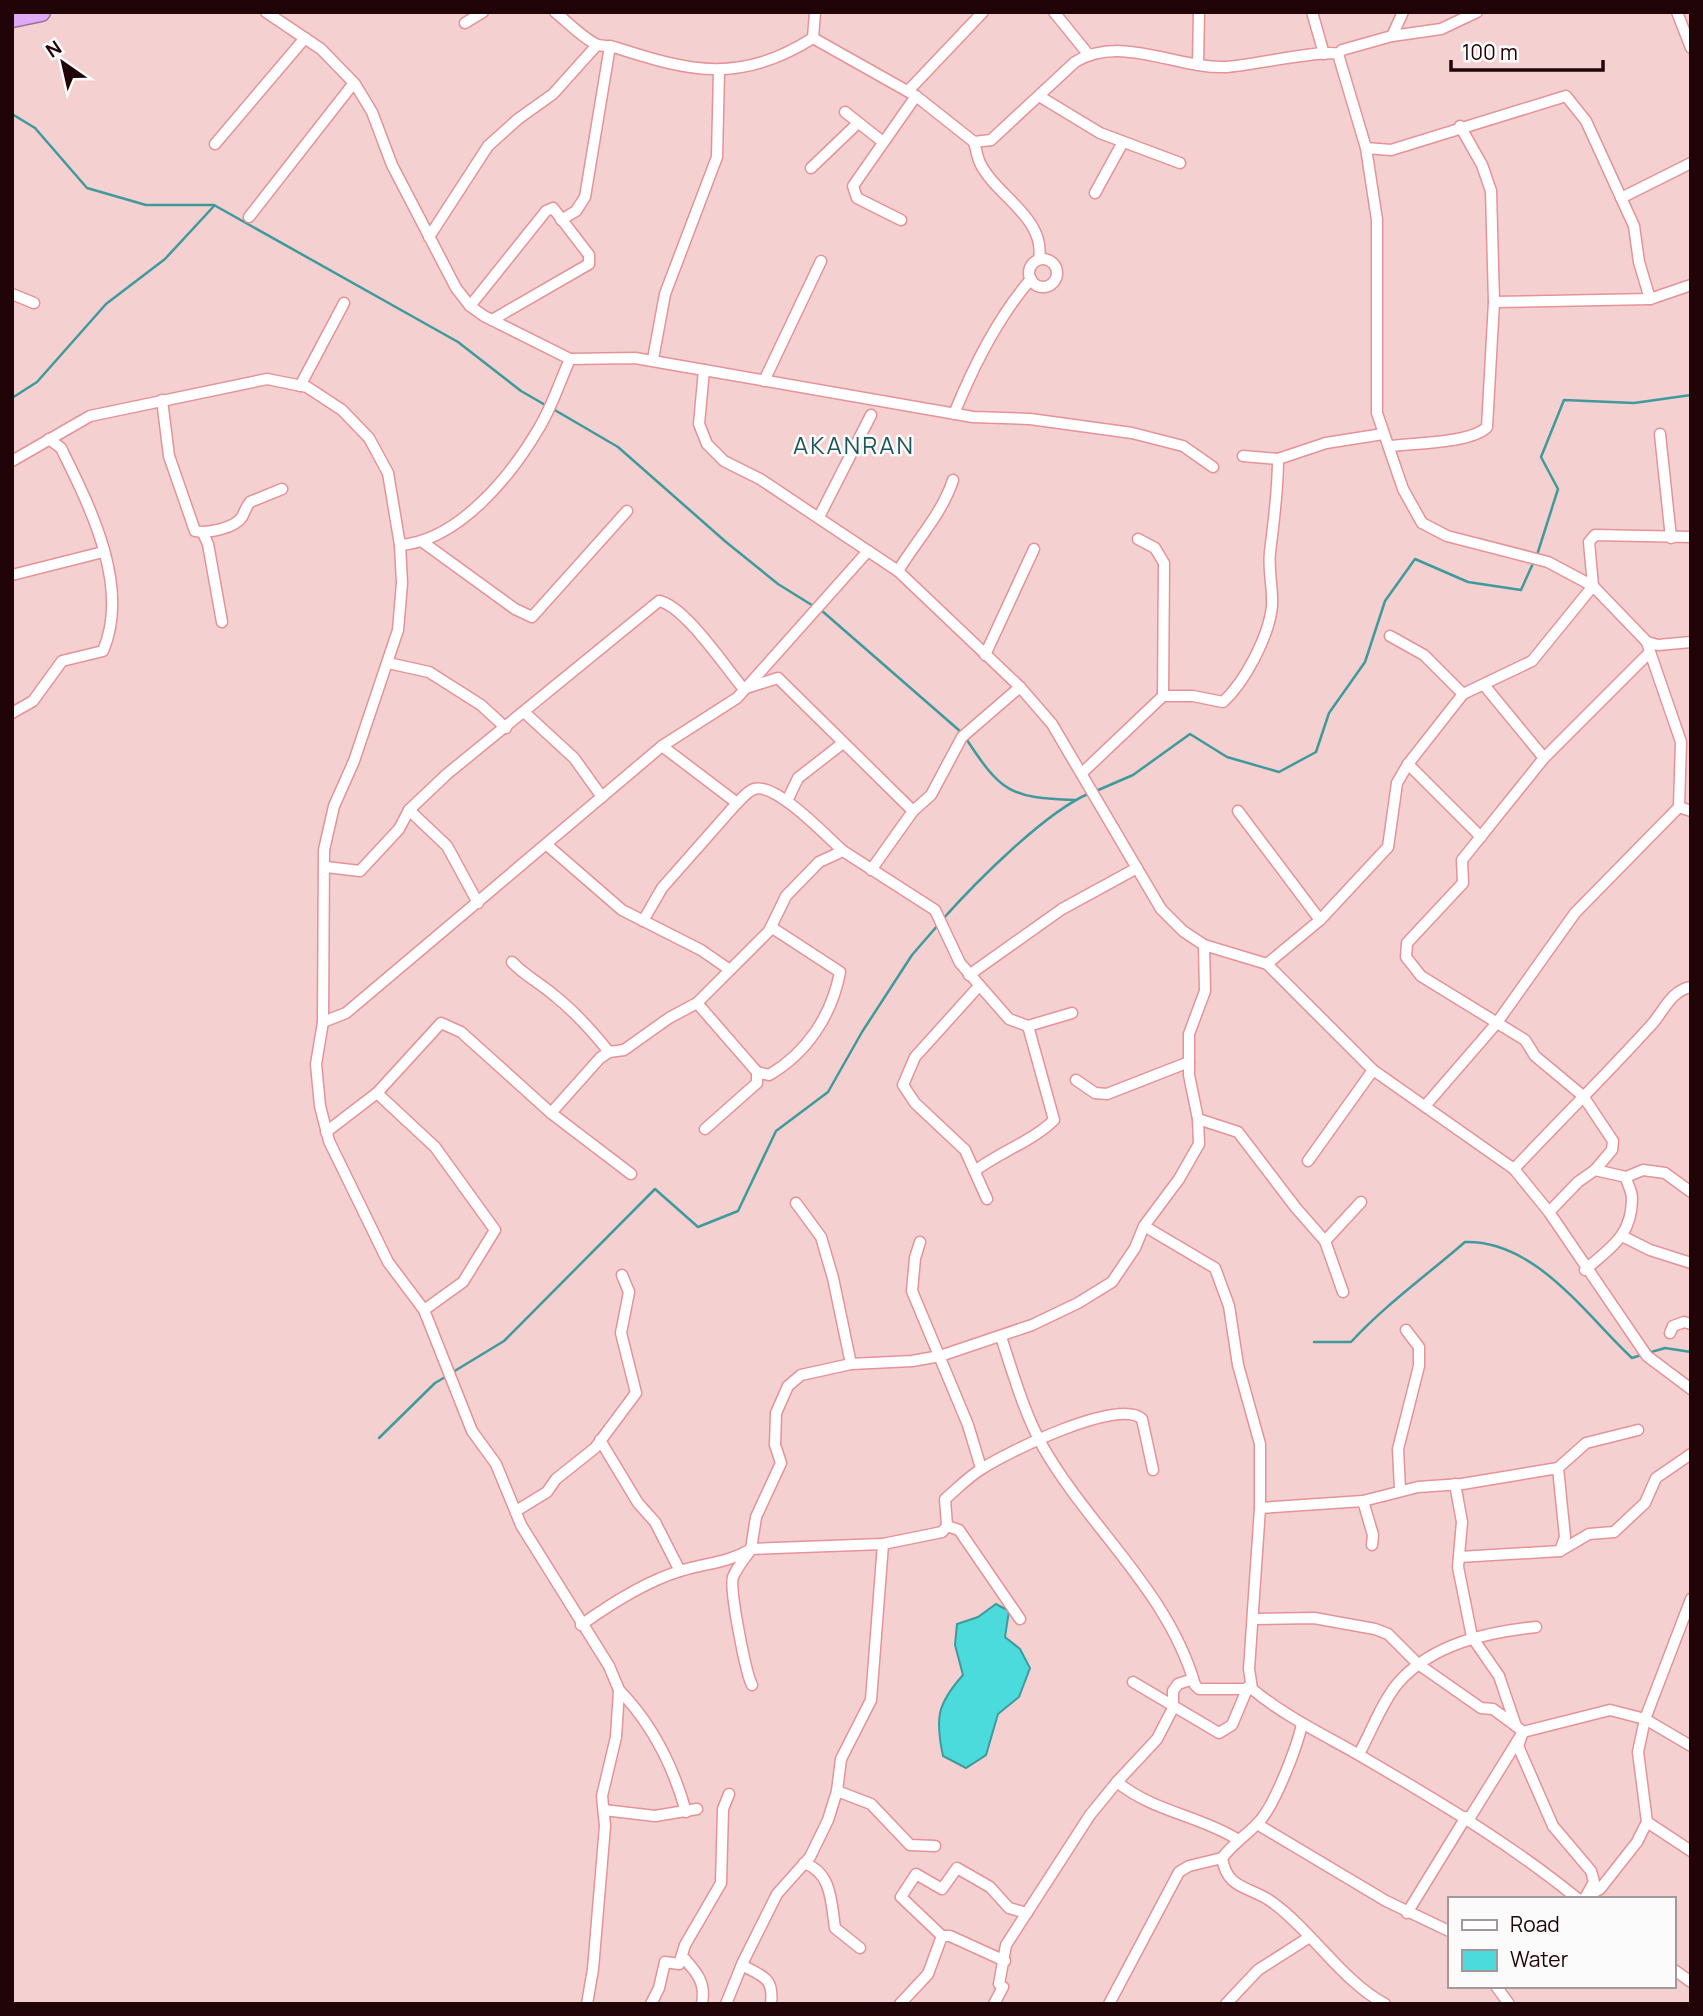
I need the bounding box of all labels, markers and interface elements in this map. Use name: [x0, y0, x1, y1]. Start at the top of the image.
north arrow: [28, 28, 98, 98]
scale bar: [1451, 28, 1603, 72]
text: N: [41, 34, 66, 64]
text: 100 m: [1462, 38, 1518, 66]
district label: AKANRAN: [793, 428, 915, 461]
legend: [1448, 1897, 1675, 1988]
text: Road: [1510, 1910, 1560, 1938]
text: Water: [1510, 1945, 1569, 1973]

